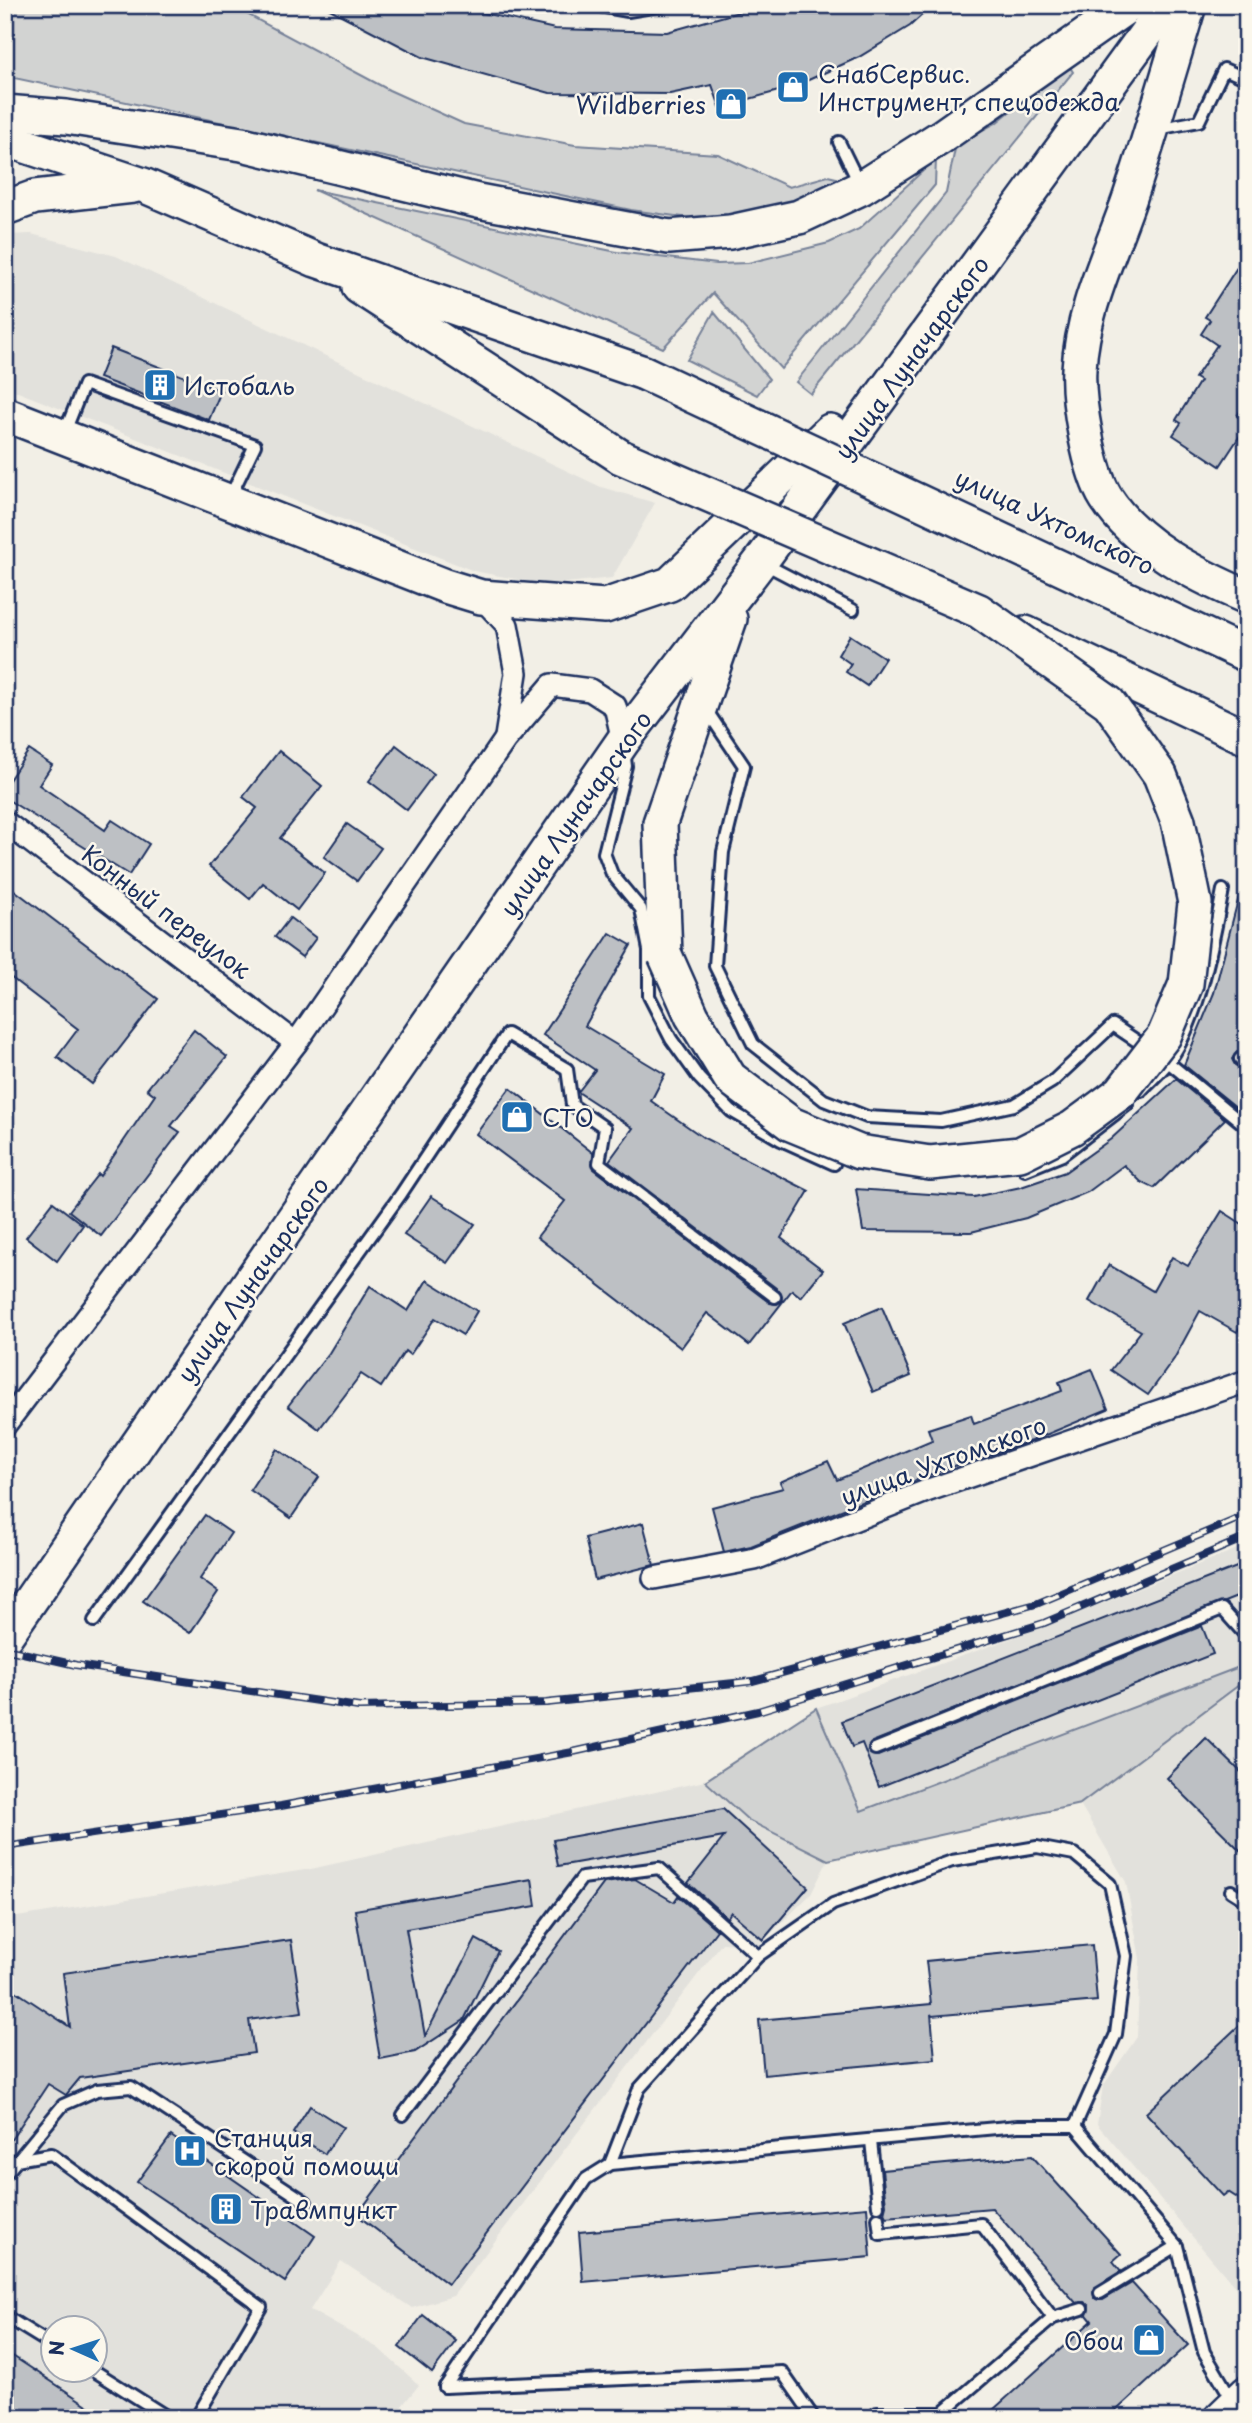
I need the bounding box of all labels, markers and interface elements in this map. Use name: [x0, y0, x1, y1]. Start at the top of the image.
place label: СнабСервис. Инструмент, спецодежда: [818, 55, 1120, 119]
shop icon: СнабСервис. Инструмент, спецодежда: [774, 68, 812, 106]
shop icon: Wildberries: [712, 85, 750, 123]
place label: Wildberries: [576, 86, 706, 122]
street label: улица Луначарского: [825, 248, 997, 466]
building icon: Истобаль: [141, 366, 179, 404]
place label: Истобаль: [184, 367, 295, 403]
street label: улица Ухтомского: [949, 459, 1161, 583]
street label: улица Луначарского: [490, 703, 660, 923]
street label: Конный переулок: [75, 835, 260, 987]
shop icon: СТО: [498, 1098, 536, 1136]
place label: СТО: [542, 1099, 594, 1135]
street label: улица Луначарского: [167, 1169, 337, 1389]
street label: улица Ухтомского: [835, 1406, 1051, 1514]
place label: Станция скорой помощи: [214, 2119, 399, 2183]
hospital icon: Станция скорой помощи: [171, 2132, 209, 2170]
building icon: Травмпункт: [207, 2190, 245, 2228]
place label: Травмпункт: [250, 2191, 397, 2227]
north arrow: [38, 2314, 108, 2384]
shop icon: Обои: [1130, 2321, 1168, 2359]
place label: Обои: [1064, 2322, 1124, 2358]
text: N: [42, 2340, 70, 2356]

